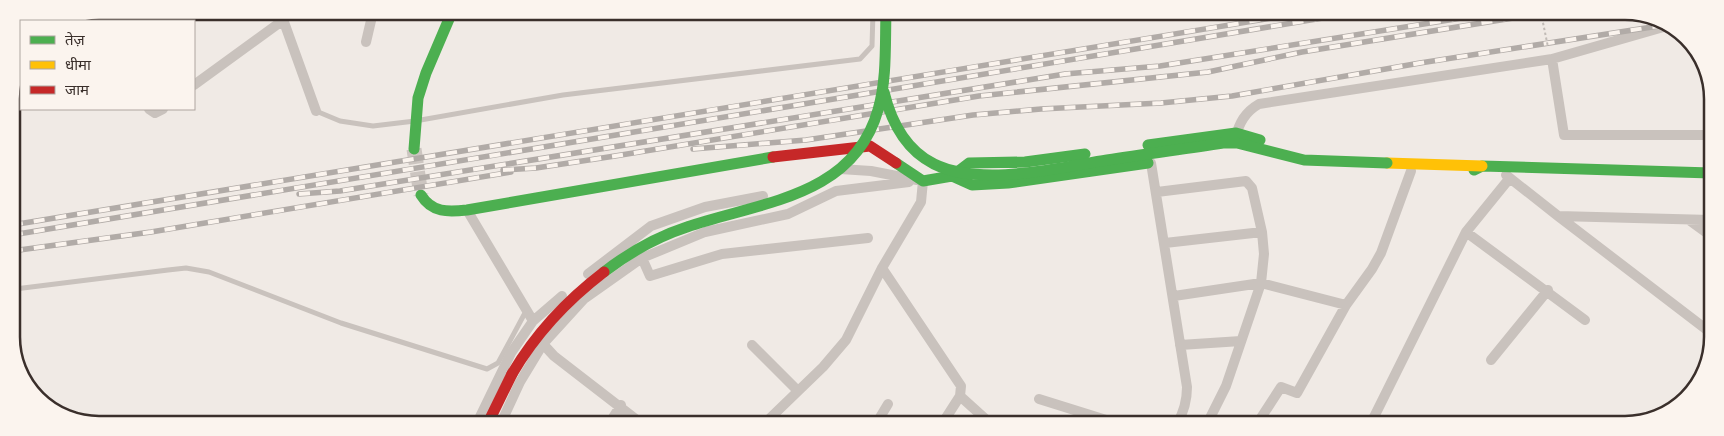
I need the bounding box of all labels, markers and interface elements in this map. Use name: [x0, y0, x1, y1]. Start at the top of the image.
legend: [20, 20, 195, 110]
text: तेज़: [65, 31, 86, 49]
text: धीमा: [65, 56, 92, 74]
text: जाम: [65, 81, 90, 99]

